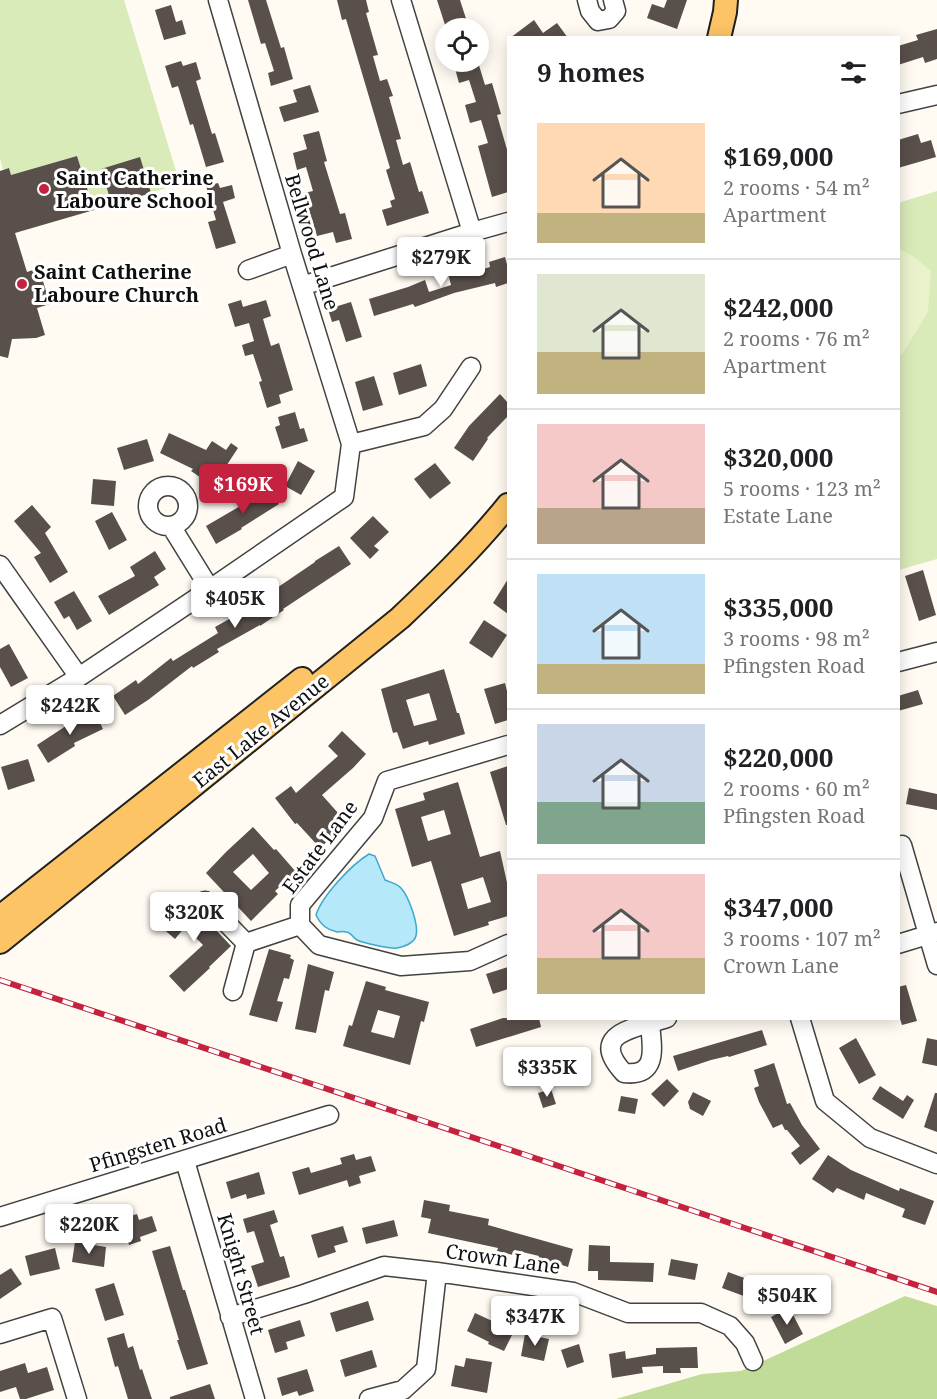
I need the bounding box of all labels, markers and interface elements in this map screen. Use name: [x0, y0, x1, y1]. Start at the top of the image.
map controls: [435, 18, 489, 72]
button: locate: [435, 18, 489, 72]
text: 9 homes: [537, 54, 645, 90]
icon: filters: [837, 56, 870, 89]
text: $169,000: [723, 138, 833, 174]
icon: home: [585, 147, 657, 219]
place label: Saint Catherine Laboure School: [56, 164, 214, 214]
street label: Bellwood Lane: [279, 170, 346, 313]
text: 2 rooms · 54 m²: [723, 174, 870, 201]
marker: Saint Catherine Laboure School: [37, 182, 51, 196]
text: Apartment: [723, 201, 827, 228]
pin: $279K: [399, 237, 483, 288]
text: $279K: [411, 243, 471, 270]
place label: Saint Catherine Laboure Church: [34, 258, 199, 308]
marker: Saint Catherine Laboure Church: [15, 277, 29, 291]
text: $242,000: [723, 289, 833, 325]
icon: home: [585, 298, 657, 370]
text: 2 rooms · 76 m²: [723, 325, 870, 352]
text: Apartment: [723, 352, 827, 379]
text: $320,000: [723, 439, 833, 475]
icon: home: [585, 448, 657, 520]
pin: $169K: [201, 464, 285, 515]
text: $169K: [213, 470, 273, 497]
text: 5 rooms · 123 m²: [723, 475, 881, 502]
text: Estate Lane: [723, 502, 833, 529]
pin: $405K: [193, 578, 277, 629]
text: $405K: [205, 584, 265, 611]
text: $335,000: [723, 589, 833, 625]
icon: home: [585, 598, 657, 670]
text: 3 rooms · 98 m²: [723, 625, 870, 652]
text: Pfingsten Road: [723, 652, 865, 679]
street label: East Lake Avenue: [187, 667, 334, 794]
pin: $242K: [28, 685, 112, 736]
text: $242K: [40, 691, 100, 718]
text: $220,000: [723, 739, 833, 775]
icon: home: [585, 748, 657, 820]
text: 2 rooms · 60 m²: [723, 775, 870, 802]
street label: Estate Lane: [276, 795, 363, 899]
text: Pfingsten Road: [723, 802, 865, 829]
text: $347,000: [723, 889, 833, 925]
pin: $320K: [152, 892, 236, 943]
text: $320K: [164, 898, 224, 925]
icon: home: [585, 898, 657, 970]
text: 3 rooms · 107 m²: [723, 925, 881, 952]
text: Crown Lane: [723, 952, 839, 979]
pin: $335K: [505, 1047, 589, 1098]
text: $335K: [517, 1053, 577, 1080]
street label: Pfingsten Road: [86, 1111, 230, 1178]
pin: $220K: [47, 1204, 131, 1255]
text: $220K: [59, 1210, 119, 1237]
street label: Knight Street: [211, 1210, 272, 1338]
street label: Crown Lane: [444, 1237, 562, 1280]
pin: $504K: [745, 1275, 829, 1326]
text: $504K: [757, 1281, 817, 1308]
pin: $347K: [493, 1296, 577, 1347]
text: $347K: [505, 1302, 565, 1329]

